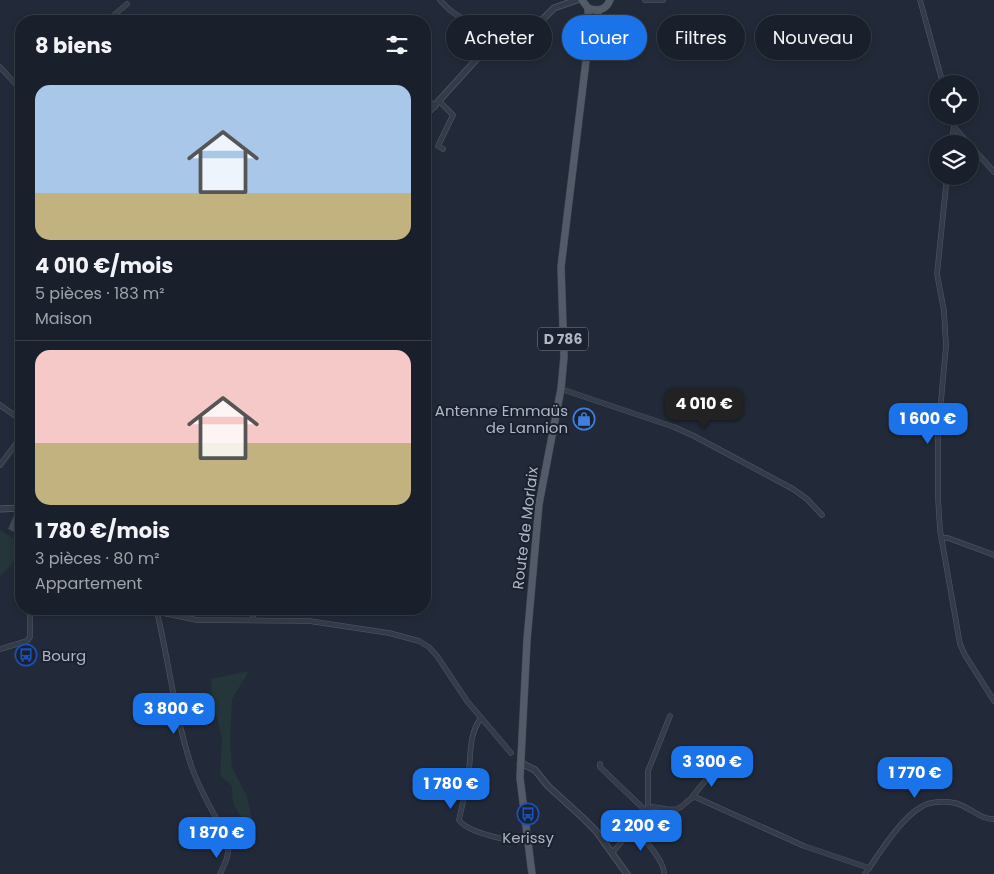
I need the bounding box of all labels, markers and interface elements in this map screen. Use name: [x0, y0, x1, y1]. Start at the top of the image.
chip: Acheter: [446, 15, 552, 60]
chip: Louer: [562, 15, 647, 60]
chip: Filtres: [657, 15, 745, 60]
chip: Nouveau: [755, 15, 871, 60]
text: 8 biens: [35, 31, 112, 60]
icon: filters: [383, 31, 411, 59]
map controls: [929, 75, 979, 185]
button: locate: [929, 75, 979, 125]
icon: home: [178, 117, 268, 207]
button: layers: [929, 135, 979, 185]
text: 4 010 €/mois: [35, 251, 173, 280]
text: 5 pièces · 183 m²: [35, 282, 165, 305]
text: Maison: [35, 307, 92, 330]
road number: D 786: [538, 328, 588, 350]
icon: home: [178, 383, 268, 473]
pin: 4 010 €: [658, 388, 750, 430]
text: 4 010 €: [675, 392, 733, 415]
place label: Antenne Emmaüs de Lannion: [435, 400, 568, 438]
pin: 1 600 €: [882, 402, 974, 445]
shop icon: Antenne Emmaüs de Lannion: [572, 407, 596, 431]
text: 1 600 €: [900, 407, 956, 430]
street label: Route de Morlaix: [507, 466, 543, 590]
text: 1 780 €/mois: [35, 516, 170, 545]
text: 3 pièces · 80 m²: [35, 547, 159, 570]
text: Appartement: [35, 572, 142, 595]
bus stop icon: Bourg: [14, 643, 38, 667]
place label: Bourg: [42, 645, 86, 666]
pin: 3 800 €: [128, 692, 220, 735]
text: 3 800 €: [144, 697, 204, 720]
pin: 3 300 €: [666, 746, 758, 788]
text: 3 300 €: [682, 750, 742, 773]
pin: 1 770 €: [869, 756, 961, 799]
text: 1 770 €: [888, 761, 942, 784]
pin: 1 780 €: [405, 768, 497, 810]
text: 1 780 €: [424, 772, 478, 795]
bus stop icon: Kerissy: [516, 802, 540, 826]
pin: 2 200 €: [595, 810, 687, 852]
text: 2 200 €: [612, 814, 670, 837]
pin: 1 870 €: [171, 816, 263, 859]
text: 1 870 €: [190, 821, 244, 844]
place label: Kerissy: [502, 827, 554, 848]

